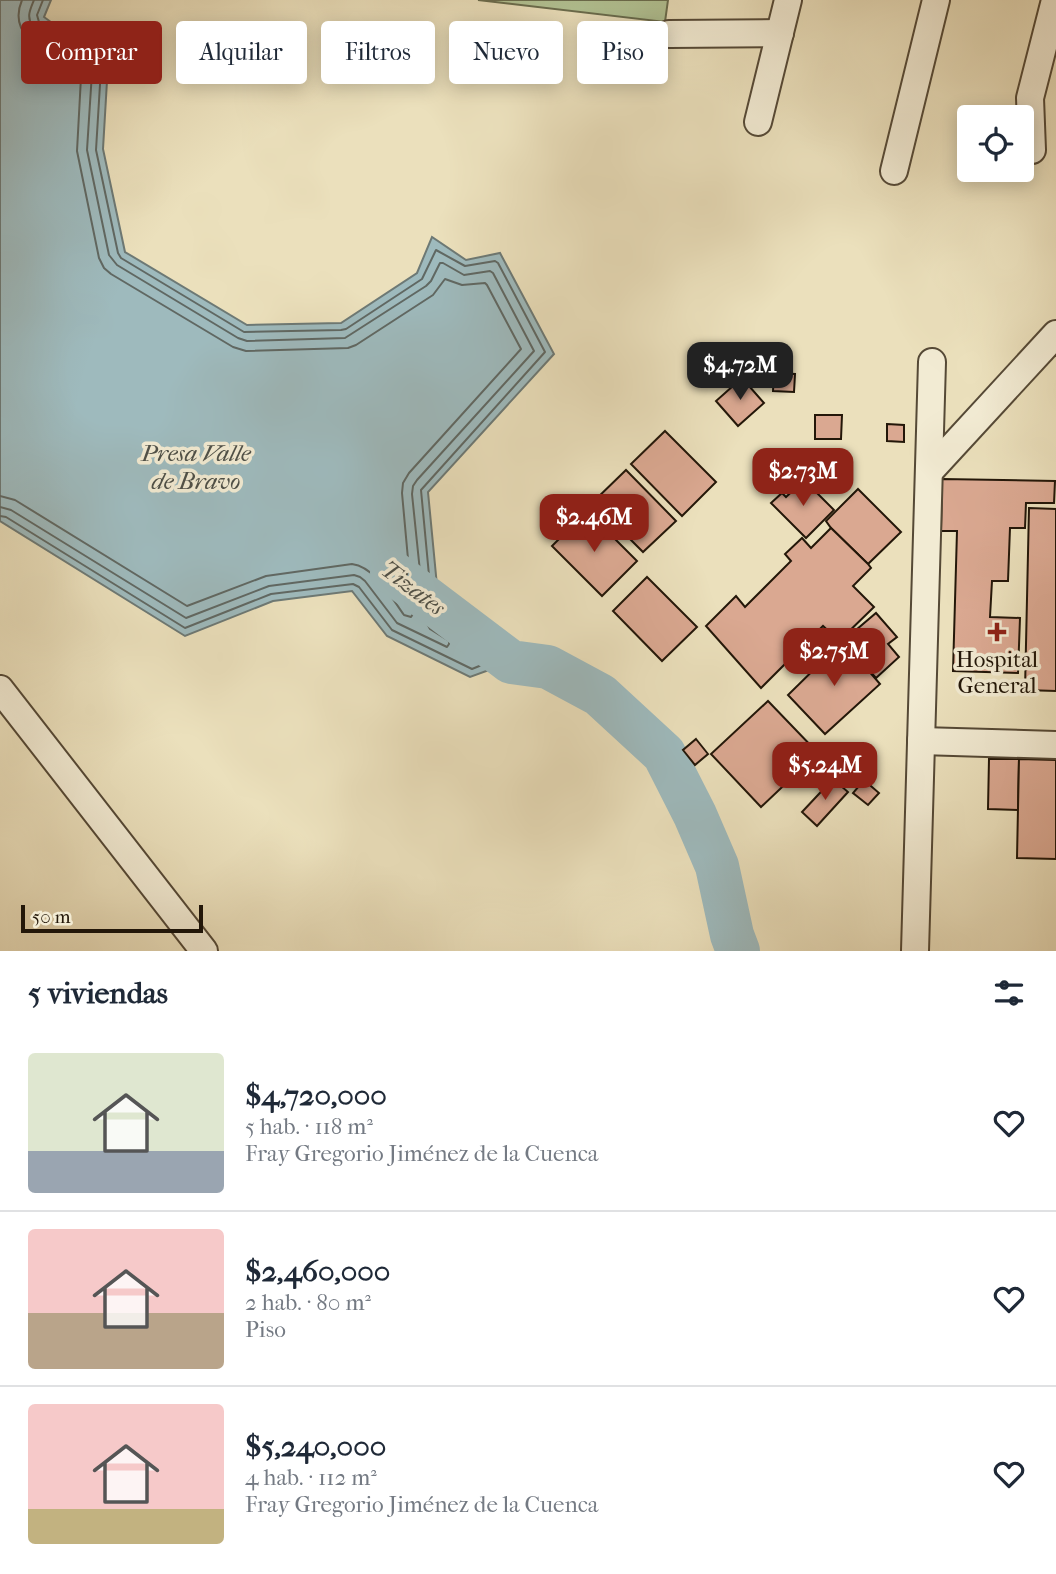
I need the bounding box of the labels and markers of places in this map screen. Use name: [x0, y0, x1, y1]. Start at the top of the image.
pin: $4.72M: [683, 342, 797, 402]
pin: $2.73M: [746, 448, 860, 508]
pin: $2.46M: [537, 494, 651, 554]
marker: Hospital General: [987, 622, 1007, 642]
pin: $2.75M: [777, 628, 891, 688]
place label: Hospital General: [956, 646, 1039, 699]
pin: $5.24M: [768, 742, 882, 802]

